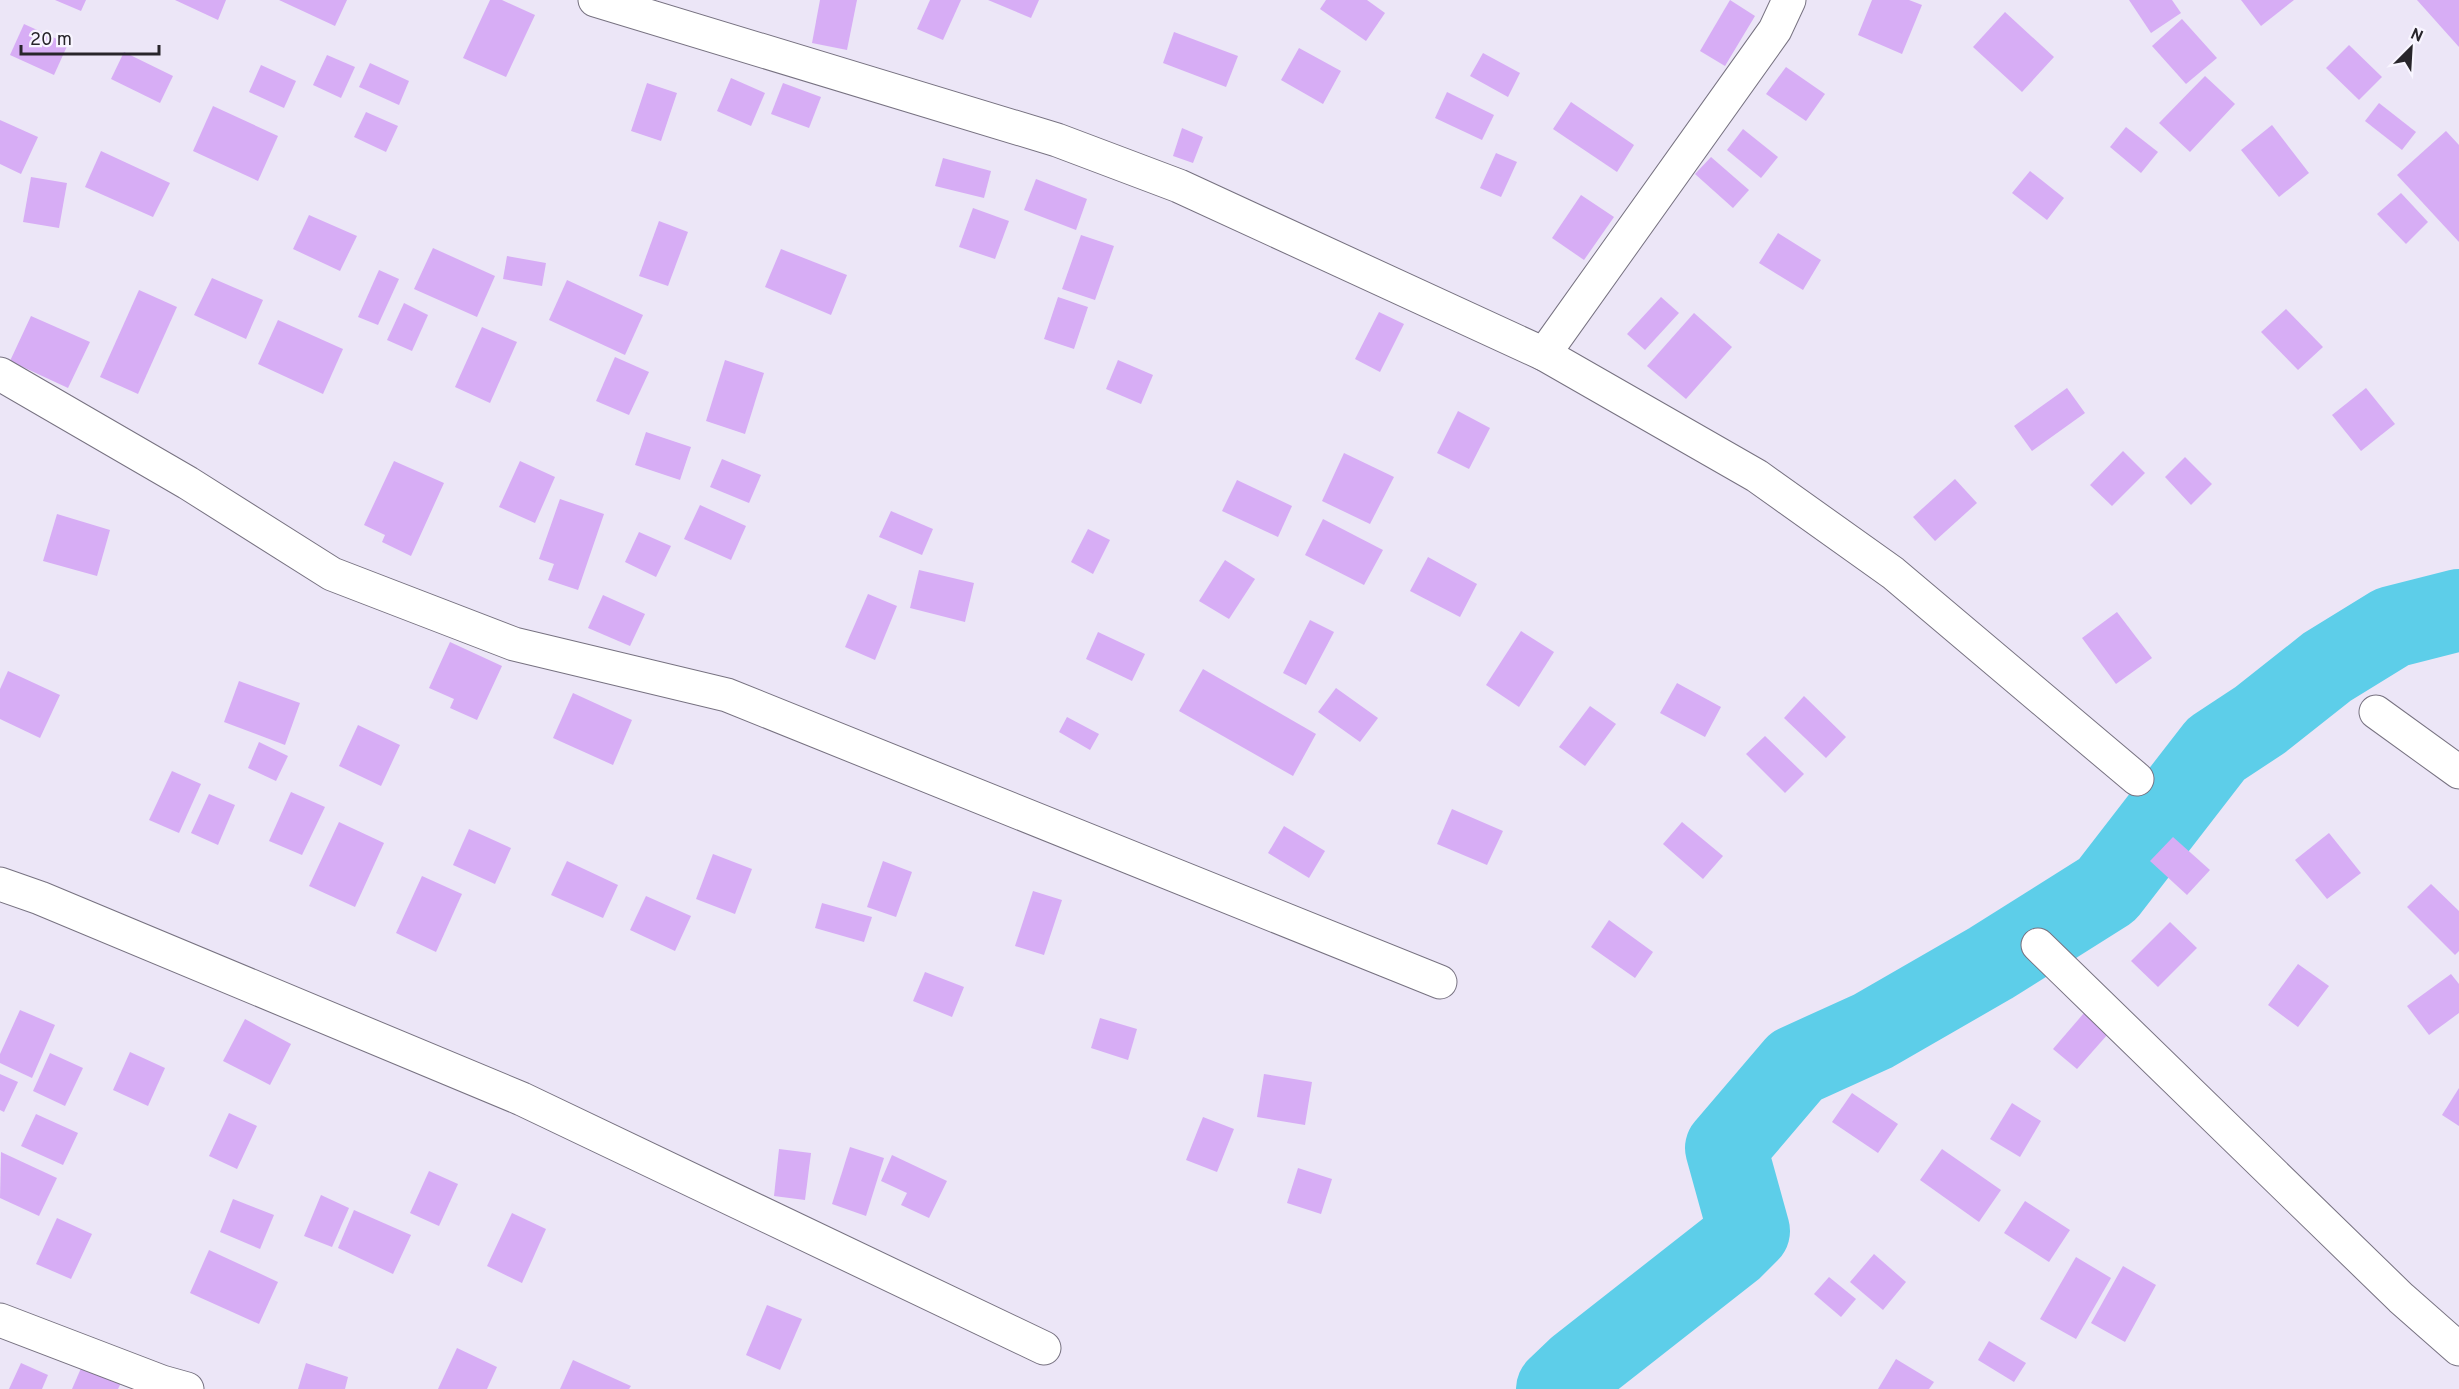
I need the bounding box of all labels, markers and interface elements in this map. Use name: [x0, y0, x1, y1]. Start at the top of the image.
scale bar: [21, 18, 159, 56]
north arrow: [2381, 18, 2441, 78]
text: N: [2407, 25, 2426, 48]
text: 20 m: [30, 29, 72, 52]

